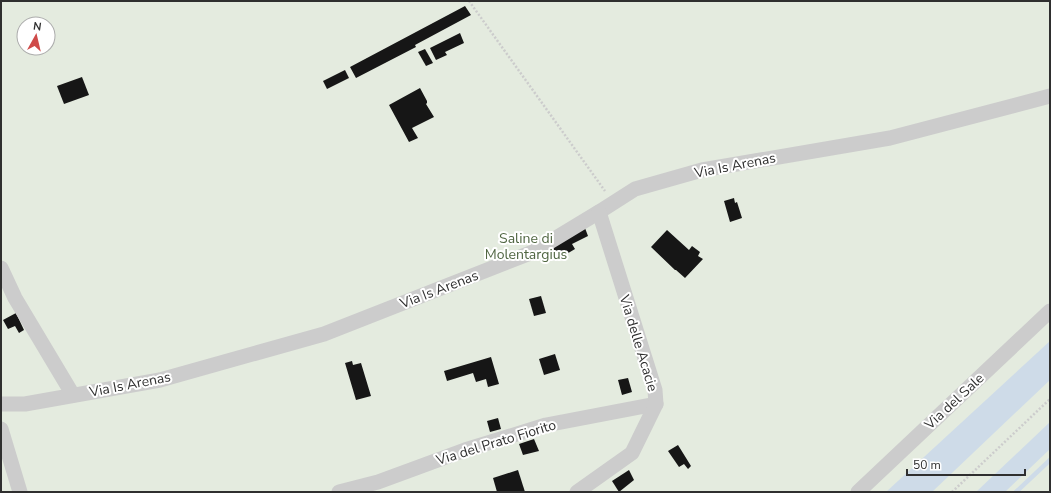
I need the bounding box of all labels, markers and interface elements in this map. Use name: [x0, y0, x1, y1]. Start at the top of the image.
north arrow: [16, 16, 56, 56]
text: N: [32, 19, 42, 35]
street label: Via Is Arenas: [692, 148, 778, 183]
park label: Saline di Molentargius: [485, 229, 568, 264]
street label: Via Is Arenas: [396, 266, 481, 313]
street label: Via delle Acacie: [615, 292, 662, 394]
street label: Via Is Arenas: [87, 367, 173, 402]
street label: Via del Sale: [920, 369, 988, 435]
street label: Via del Prato Fiorito: [433, 415, 558, 470]
scale bar: [907, 451, 1025, 477]
text: 50 m: [913, 457, 941, 473]

